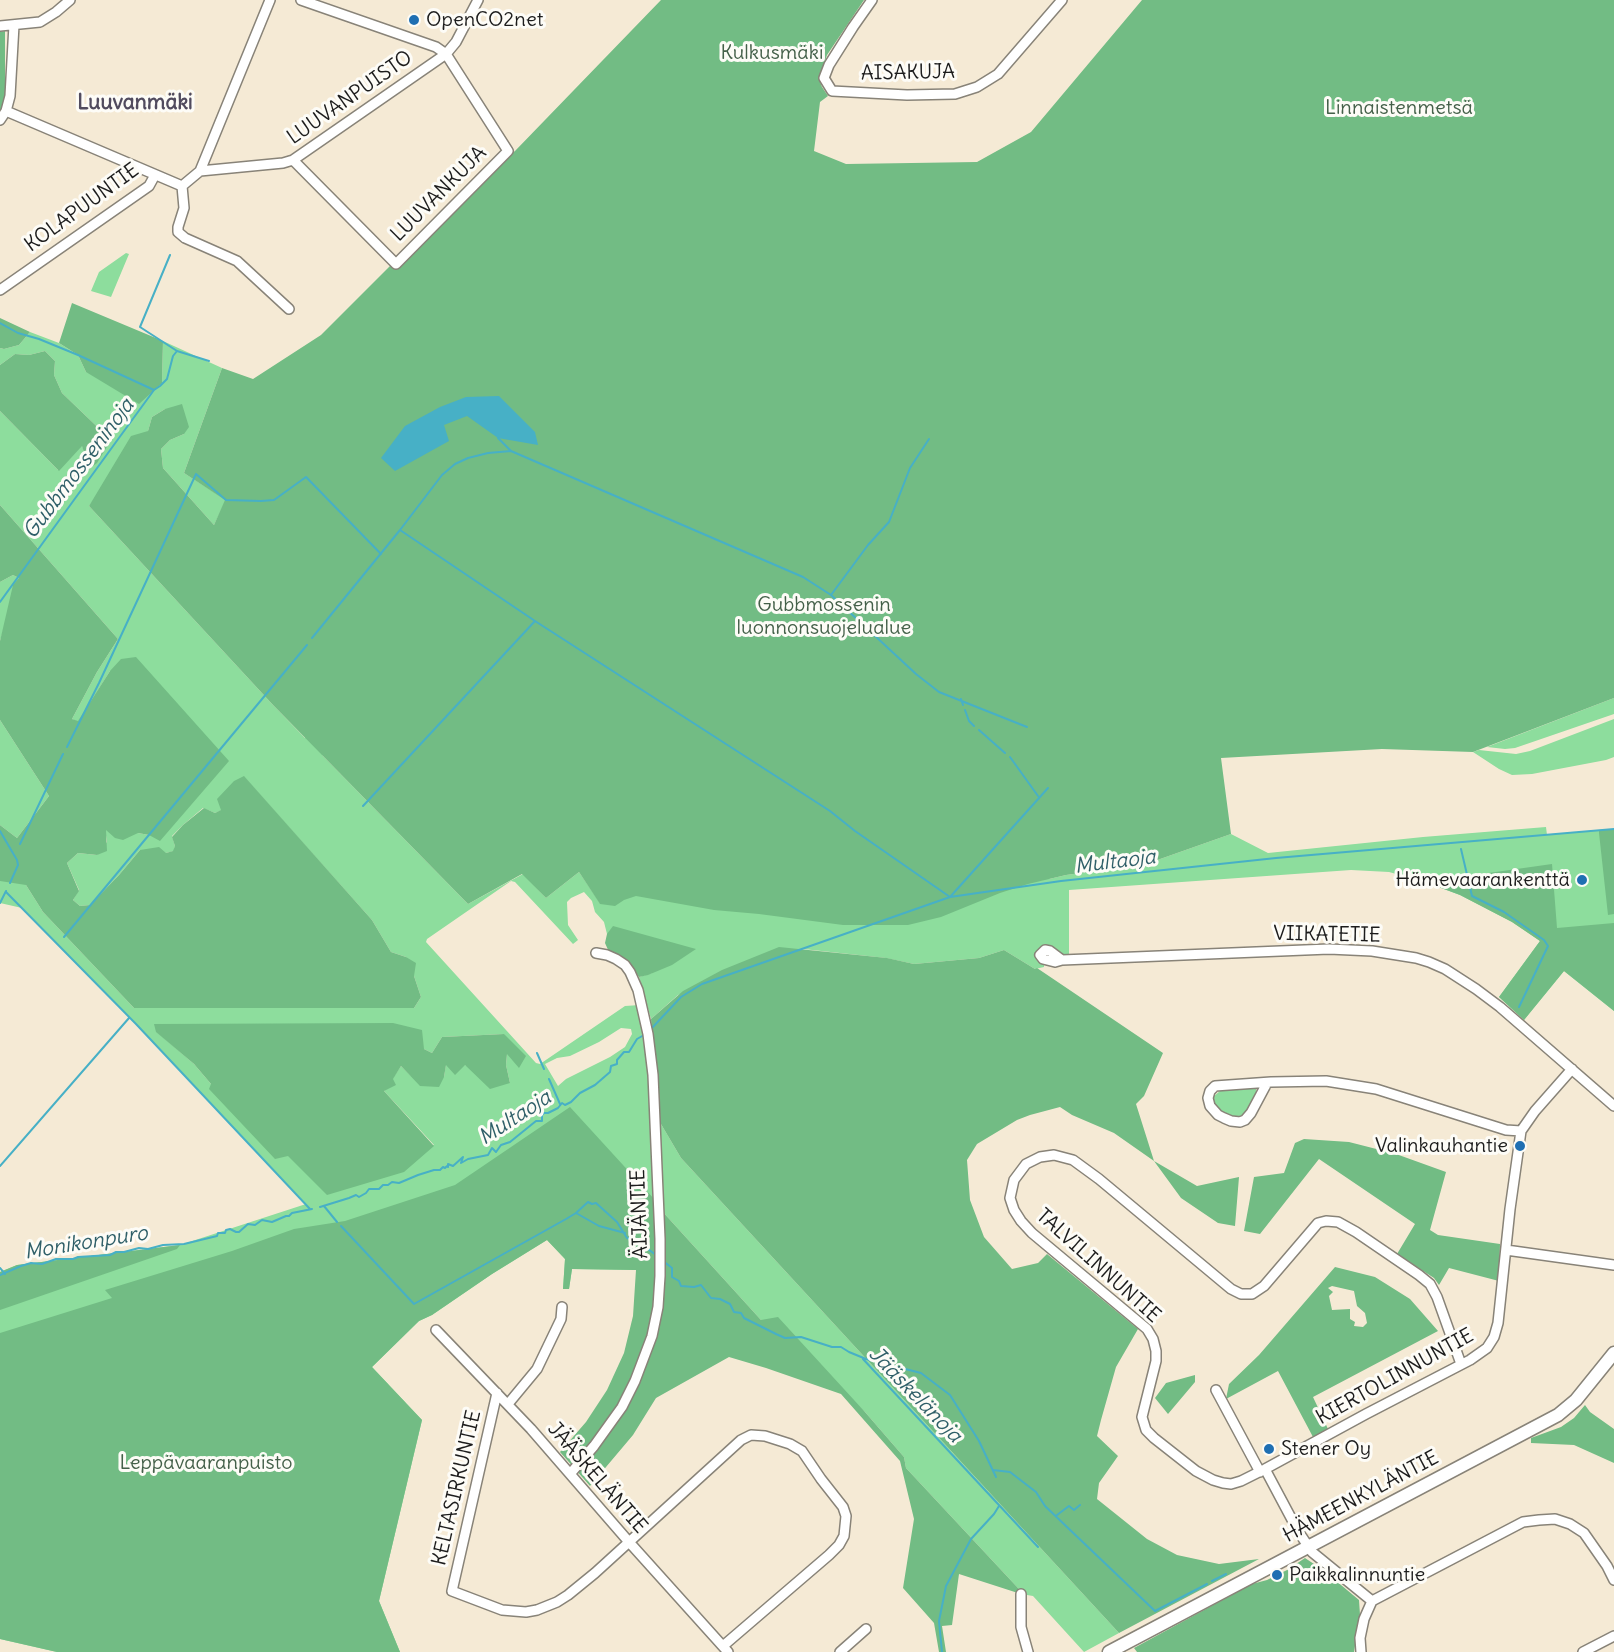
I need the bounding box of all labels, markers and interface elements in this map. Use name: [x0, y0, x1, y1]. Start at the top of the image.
place label: OpenCO2net: [426, 8, 543, 32]
marker: OpenCO2net: [407, 13, 421, 27]
park label: Kulkusmäki: [721, 41, 823, 65]
street label: LUUVANPUISTO: [283, 46, 417, 150]
street label: AISAKUJA: [861, 60, 955, 86]
district label: Luuvanmäki: [77, 90, 193, 116]
park label: Linnaistenmetsä: [1325, 96, 1473, 120]
street label: LUUVANKUJA: [386, 141, 492, 247]
street label: KOLAPUUNTIE: [20, 159, 144, 257]
water label: Gubbmosseninoja: [18, 394, 140, 544]
park label: Gubbmossenin luonnonsuojelualue: [737, 593, 911, 640]
water label: Multaoja: [1073, 845, 1157, 879]
place label: Hämevaarankenttä: [1395, 868, 1570, 892]
marker: Hämevaarankenttä: [1575, 873, 1589, 887]
street label: VIIKATETIE: [1273, 922, 1381, 948]
water label: Multaoja: [474, 1085, 556, 1151]
place label: Valinkauhantie: [1375, 1134, 1508, 1158]
marker: Valinkauhantie: [1513, 1139, 1527, 1153]
street label: ÄIJÄNTIE: [626, 1169, 654, 1259]
street label: TALVILINNUNTIE: [1031, 1204, 1165, 1328]
water label: Monikonpuro: [23, 1221, 149, 1265]
street label: KIERTOLINNUNTIE: [1312, 1324, 1478, 1430]
water label: Jääskelänoja: [863, 1342, 967, 1448]
street label: KELTASIRKUNTIE: [427, 1408, 487, 1568]
street label: JÄÄSKELÄNTIE: [542, 1417, 652, 1539]
place label: Stener Oy: [1281, 1437, 1371, 1461]
marker: Stener Oy: [1262, 1442, 1276, 1456]
street label: HÄMEENKYLÄNTIE: [1279, 1446, 1443, 1548]
park label: Leppävaaranpuisto: [119, 1451, 293, 1475]
place label: Paikkalinnuntie: [1289, 1563, 1425, 1587]
marker: Paikkalinnuntie: [1270, 1568, 1284, 1582]

